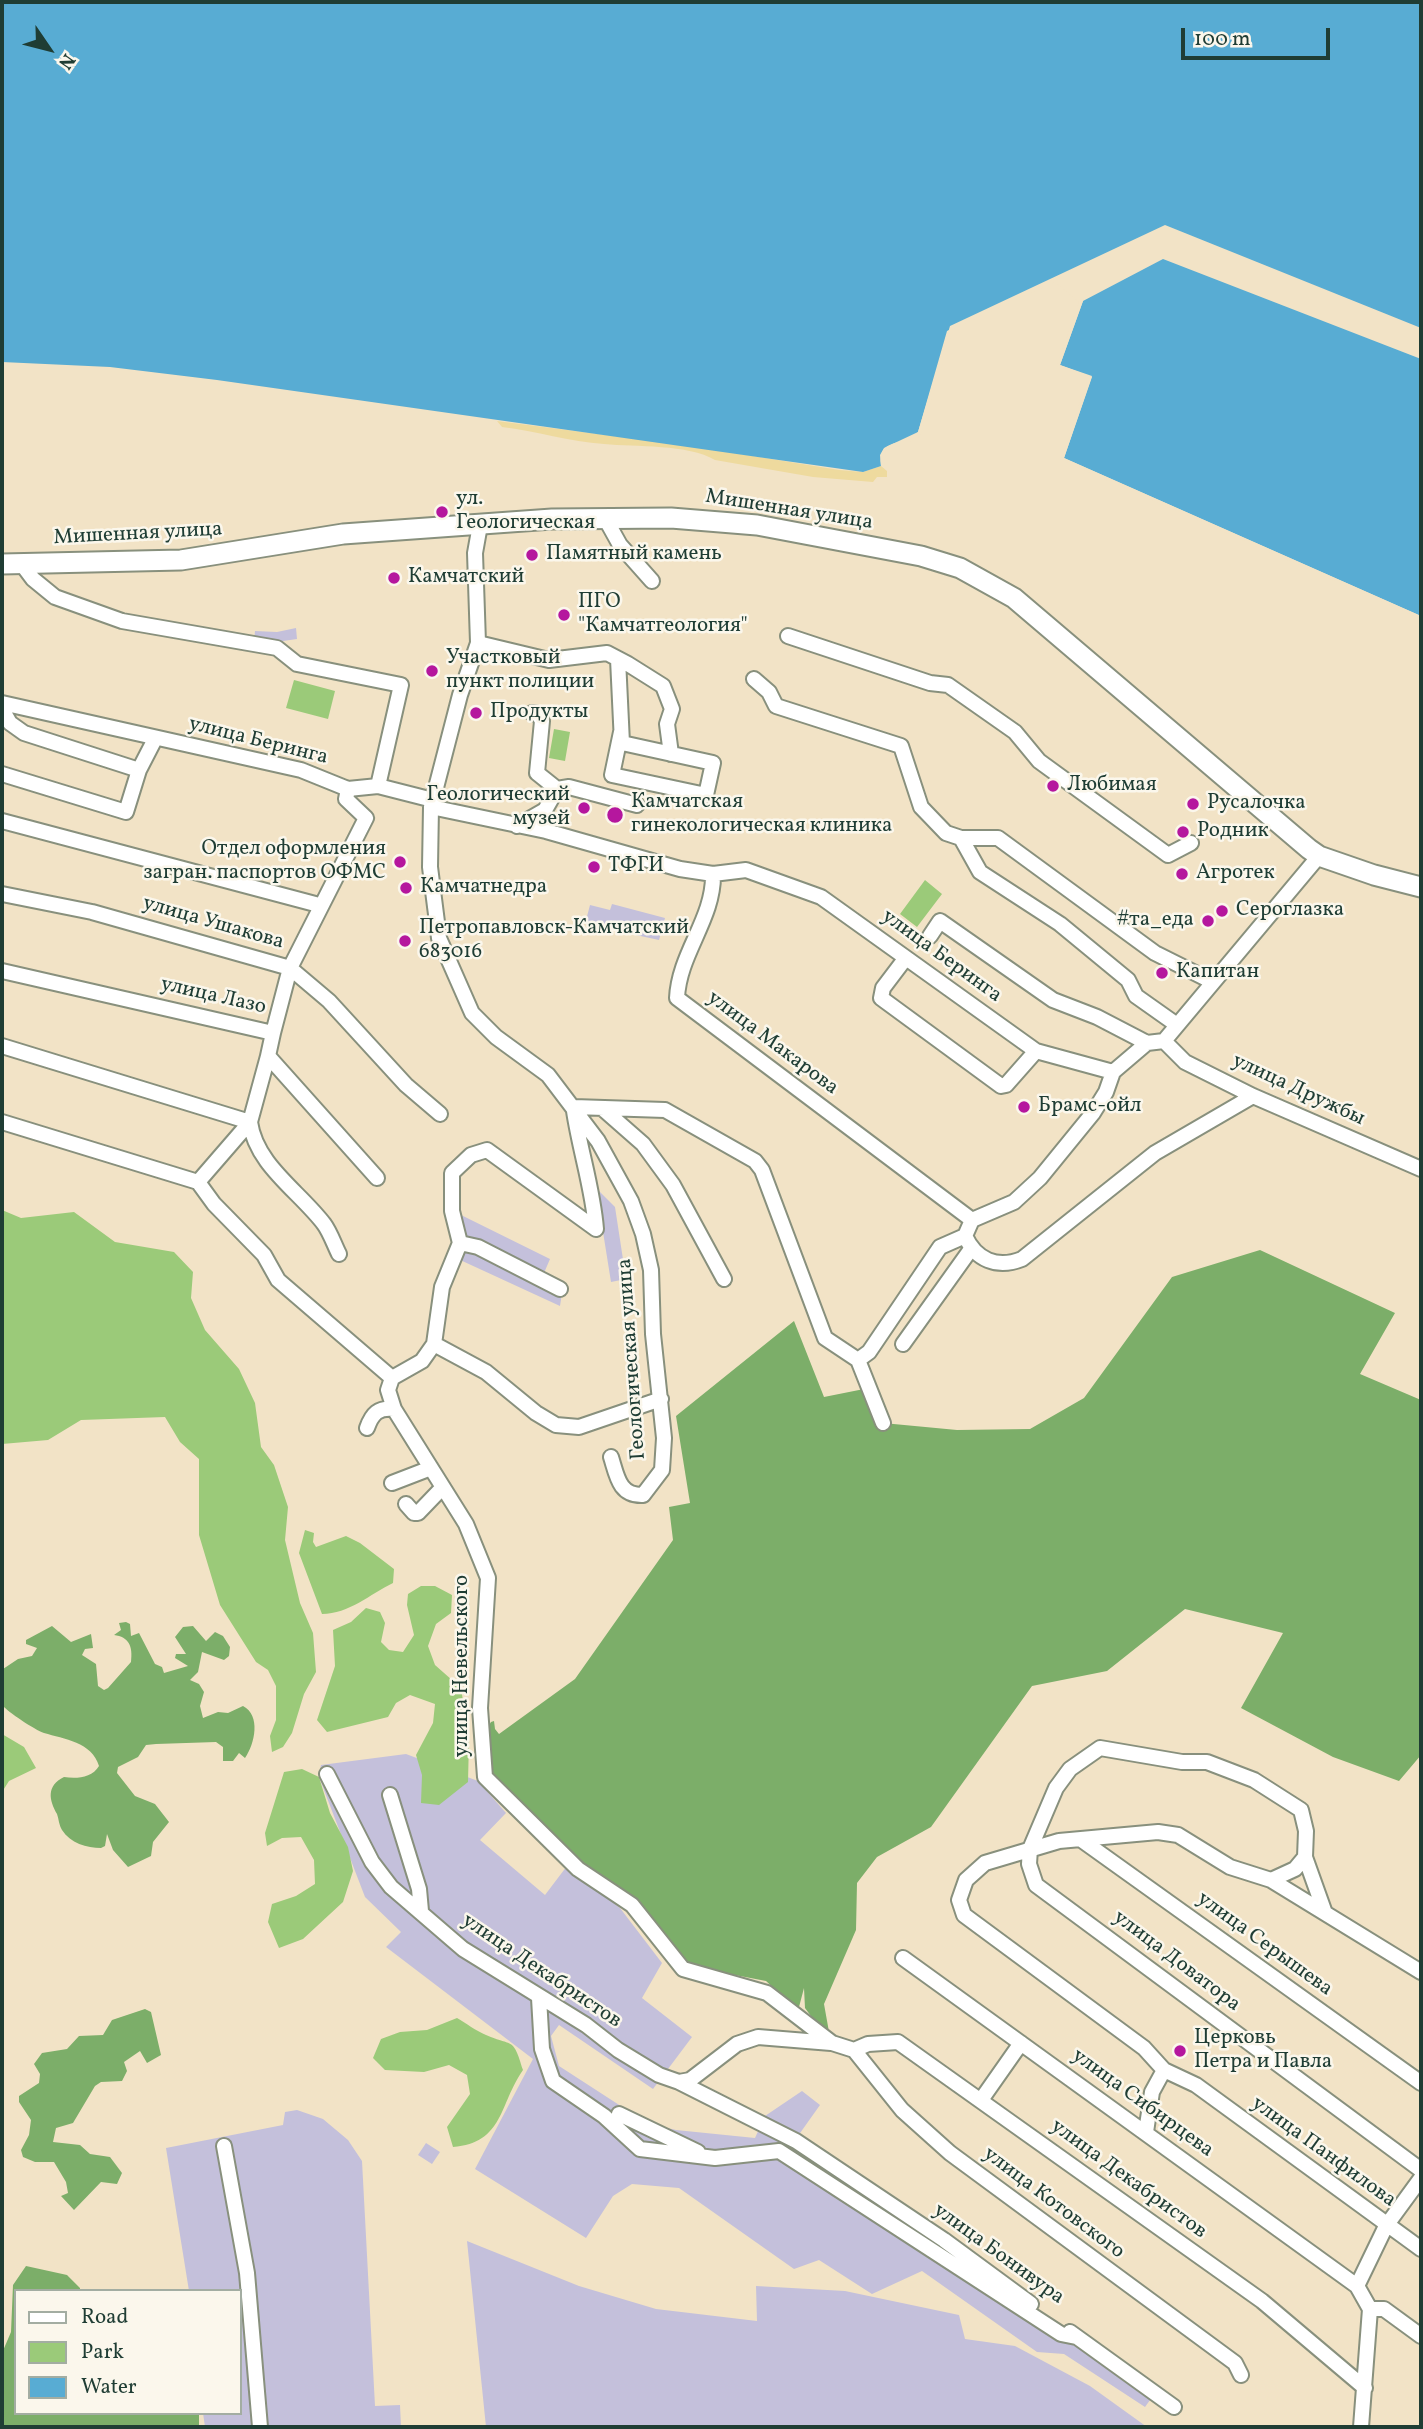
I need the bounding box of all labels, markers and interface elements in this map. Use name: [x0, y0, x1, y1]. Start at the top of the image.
north arrow: [14, 14, 84, 84]
scale bar: [1185, 14, 1334, 58]
text: 100 m: [1194, 25, 1251, 54]
text: N: [52, 48, 81, 74]
street label: Мишенная улица: [703, 485, 875, 537]
place label: ул. Геологическая: [456, 487, 595, 537]
marker: ул. Геологическая: [434, 504, 450, 520]
street label: Мишенная улица: [53, 518, 223, 552]
place label: Памятный камень: [546, 542, 722, 568]
marker: Памятный камень: [524, 547, 540, 563]
place label: Камчатский: [408, 565, 524, 591]
marker: Камчатский: [386, 570, 402, 586]
place label: ПГО "Камчатгеология": [578, 590, 748, 640]
marker: ПГО "Камчатгеология": [556, 607, 572, 623]
place label: Участковый пункт полиции: [446, 646, 594, 696]
marker: Участковый пункт полиции: [424, 663, 440, 679]
place label: Продукты: [490, 700, 588, 726]
marker: Продукты: [468, 705, 484, 721]
street label: улица Беринга: [186, 713, 330, 771]
place label: Любимая: [1067, 773, 1157, 799]
marker: Любимая: [1045, 778, 1061, 794]
place label: Геологический музей: [427, 783, 570, 833]
place label: Камчатская гинекологическая клиника: [631, 790, 892, 840]
place label: Русалочка: [1207, 791, 1306, 817]
marker: Русалочка: [1185, 796, 1201, 812]
marker: Геологический музей: [576, 800, 592, 816]
marker: Камчатская гинекологическая клиника: [605, 805, 625, 825]
place label: Родник: [1197, 819, 1269, 845]
marker: Родник: [1175, 824, 1191, 840]
place label: Отдел оформления загран. паспортов ОФМС: [143, 837, 386, 887]
marker: Отдел оформления загран. паспортов ОФМС: [392, 854, 408, 870]
place label: ТФГИ: [608, 854, 664, 880]
marker: ТФГИ: [586, 859, 602, 875]
place label: Агротек: [1196, 861, 1275, 887]
marker: Агротек: [1174, 866, 1190, 882]
place label: Камчатнедра: [420, 875, 547, 901]
marker: Камчатнедра: [398, 880, 414, 896]
street label: улица Ушакова: [139, 892, 287, 956]
place label: Сероглазка: [1236, 898, 1344, 924]
marker: Сероглазка: [1214, 903, 1230, 919]
street label: улица Беринга: [876, 905, 1006, 1009]
place label: #та_еда: [1117, 908, 1194, 934]
marker: #та_еда: [1200, 913, 1216, 929]
place label: Петропавловск-Камчатский 683016: [419, 916, 689, 966]
marker: Петропавловск-Камчатский 683016: [397, 933, 413, 949]
place label: Капитан: [1176, 960, 1259, 986]
marker: Капитан: [1154, 965, 1170, 981]
street label: улица Лазо: [158, 973, 268, 1021]
street label: улица Макарова: [701, 986, 843, 1102]
street label: улица Дружбы: [1228, 1049, 1368, 1133]
place label: Брамс-ойл: [1038, 1094, 1141, 1120]
marker: Брамс-ойл: [1016, 1099, 1032, 1115]
street label: Геологическая улица: [613, 1257, 653, 1461]
street label: улица Невельского: [450, 1575, 476, 1757]
street label: улица Серышева: [1191, 1887, 1337, 2003]
street label: улица Доватора: [1107, 1906, 1245, 2018]
street label: улица Декабристов: [456, 1909, 626, 2035]
place label: Церковь Петра и Павла: [1194, 2026, 1332, 2076]
marker: Церковь Петра и Павла: [1172, 2043, 1188, 2059]
street label: улица Сибирцева: [1066, 2044, 1218, 2164]
street label: улица Панфилова: [1246, 2092, 1400, 2214]
street label: улица Декабристов: [1045, 2115, 1211, 2245]
street label: улица Котовского: [977, 2142, 1129, 2266]
street label: улица Бонивура: [927, 2199, 1069, 2311]
legend: [14, 2289, 242, 2415]
text: Road: [81, 2303, 128, 2332]
text: Park: [81, 2338, 124, 2367]
text: Water: [81, 2373, 137, 2402]

